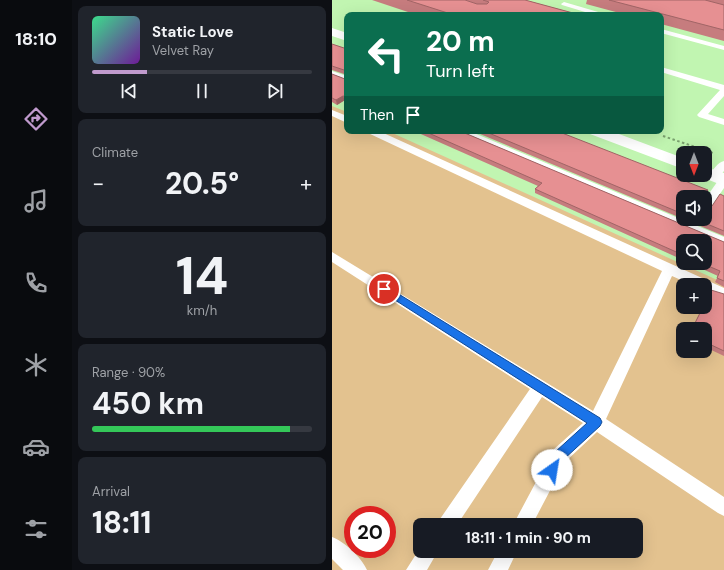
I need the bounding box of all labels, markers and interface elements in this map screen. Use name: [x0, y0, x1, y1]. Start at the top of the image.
text: Static Love: [152, 22, 233, 42]
text: 20 m: [426, 23, 495, 60]
text: 18:10: [15, 27, 57, 51]
icon: left: [360, 28, 412, 80]
text: Velvet Ray: [152, 42, 214, 59]
text: Turn left: [426, 59, 495, 83]
icon: previous: [118, 80, 140, 102]
icon: pause: [191, 80, 213, 102]
icon: next: [264, 80, 286, 102]
icon: arrive: [402, 104, 424, 126]
icon: directions: [22, 105, 50, 133]
text: Then: [360, 105, 394, 125]
text: Climate: [92, 144, 138, 161]
north arrow: [676, 146, 712, 182]
map controls: [676, 146, 712, 358]
text: 20.5°: [165, 164, 239, 203]
text: −: [92, 169, 104, 198]
text: +: [300, 169, 312, 198]
icon: music: [22, 187, 50, 215]
button: sound: [676, 190, 712, 226]
button: search: [676, 234, 712, 270]
text: 14: [176, 242, 228, 310]
icon: phone: [22, 269, 50, 297]
pin: [367, 272, 401, 306]
icon: arrive: [373, 278, 395, 300]
button: +: [676, 278, 712, 314]
text: km/h: [187, 302, 217, 319]
button: −: [676, 322, 712, 358]
icon: climate: [22, 351, 50, 379]
text: Range · 90%: [92, 364, 165, 381]
text: 450 km: [92, 384, 204, 423]
icon: car: [22, 433, 50, 461]
position arrow: [531, 449, 573, 491]
text: Arrival: [92, 483, 130, 500]
text: 18:11: [92, 503, 151, 542]
speed limit sign: 20: [344, 506, 396, 558]
icon: filters: [22, 515, 50, 543]
text: 18:11 · 1 min · 90 m: [465, 528, 591, 548]

